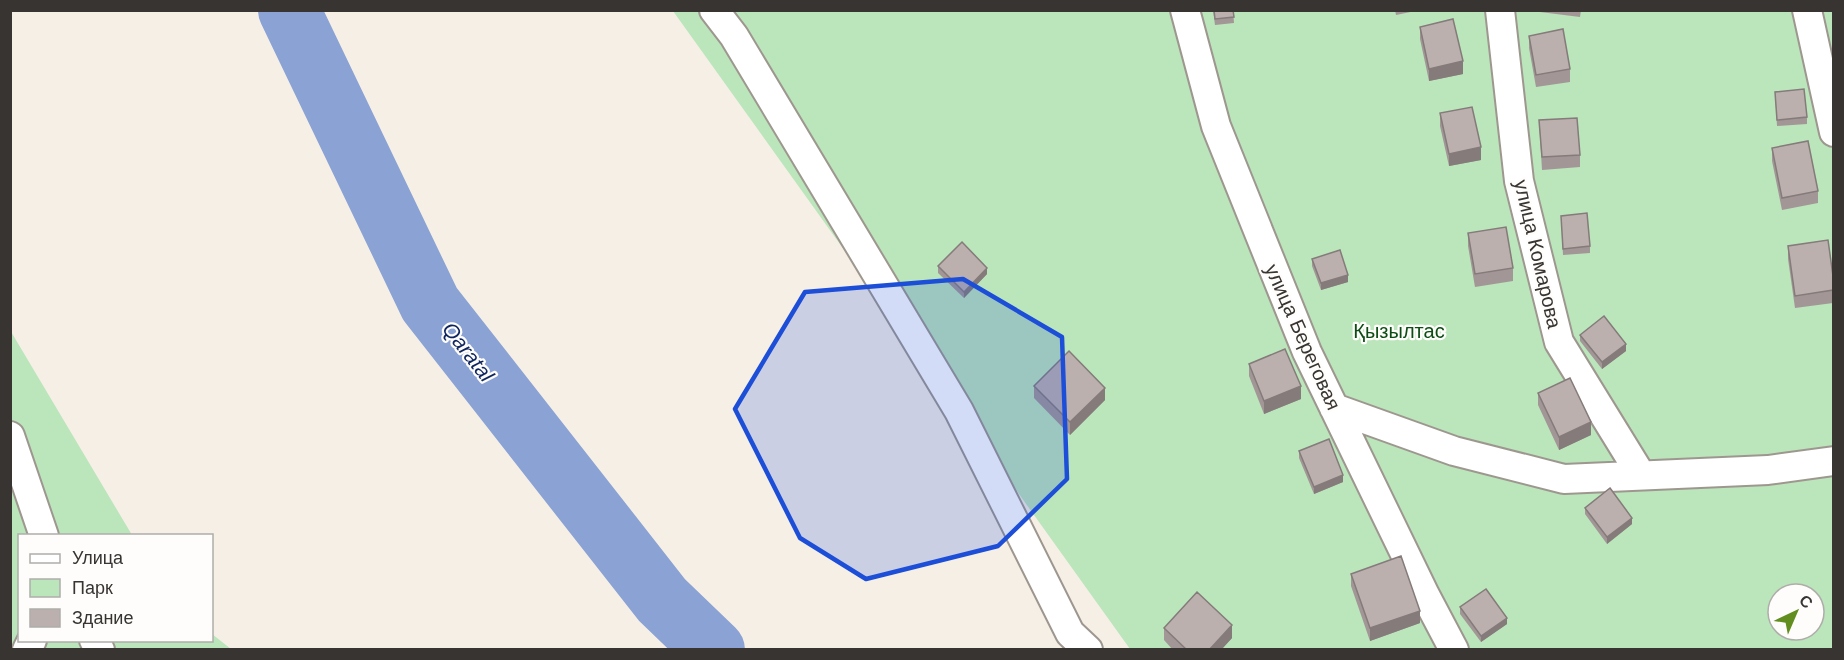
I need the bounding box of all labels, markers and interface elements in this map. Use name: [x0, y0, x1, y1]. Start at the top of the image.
street label: улица Комарова: [1510, 177, 1566, 331]
street label: улица Береговая: [1261, 261, 1345, 413]
water label: Qaratal: [438, 317, 499, 387]
park label: Қызылтас: [1353, 320, 1445, 342]
legend: [18, 534, 213, 642]
text: Улица: [72, 548, 124, 568]
text: Парк: [72, 578, 113, 598]
north arrow: [1766, 582, 1826, 642]
text: С: [1796, 591, 1816, 612]
text: Здание: [72, 608, 133, 628]

